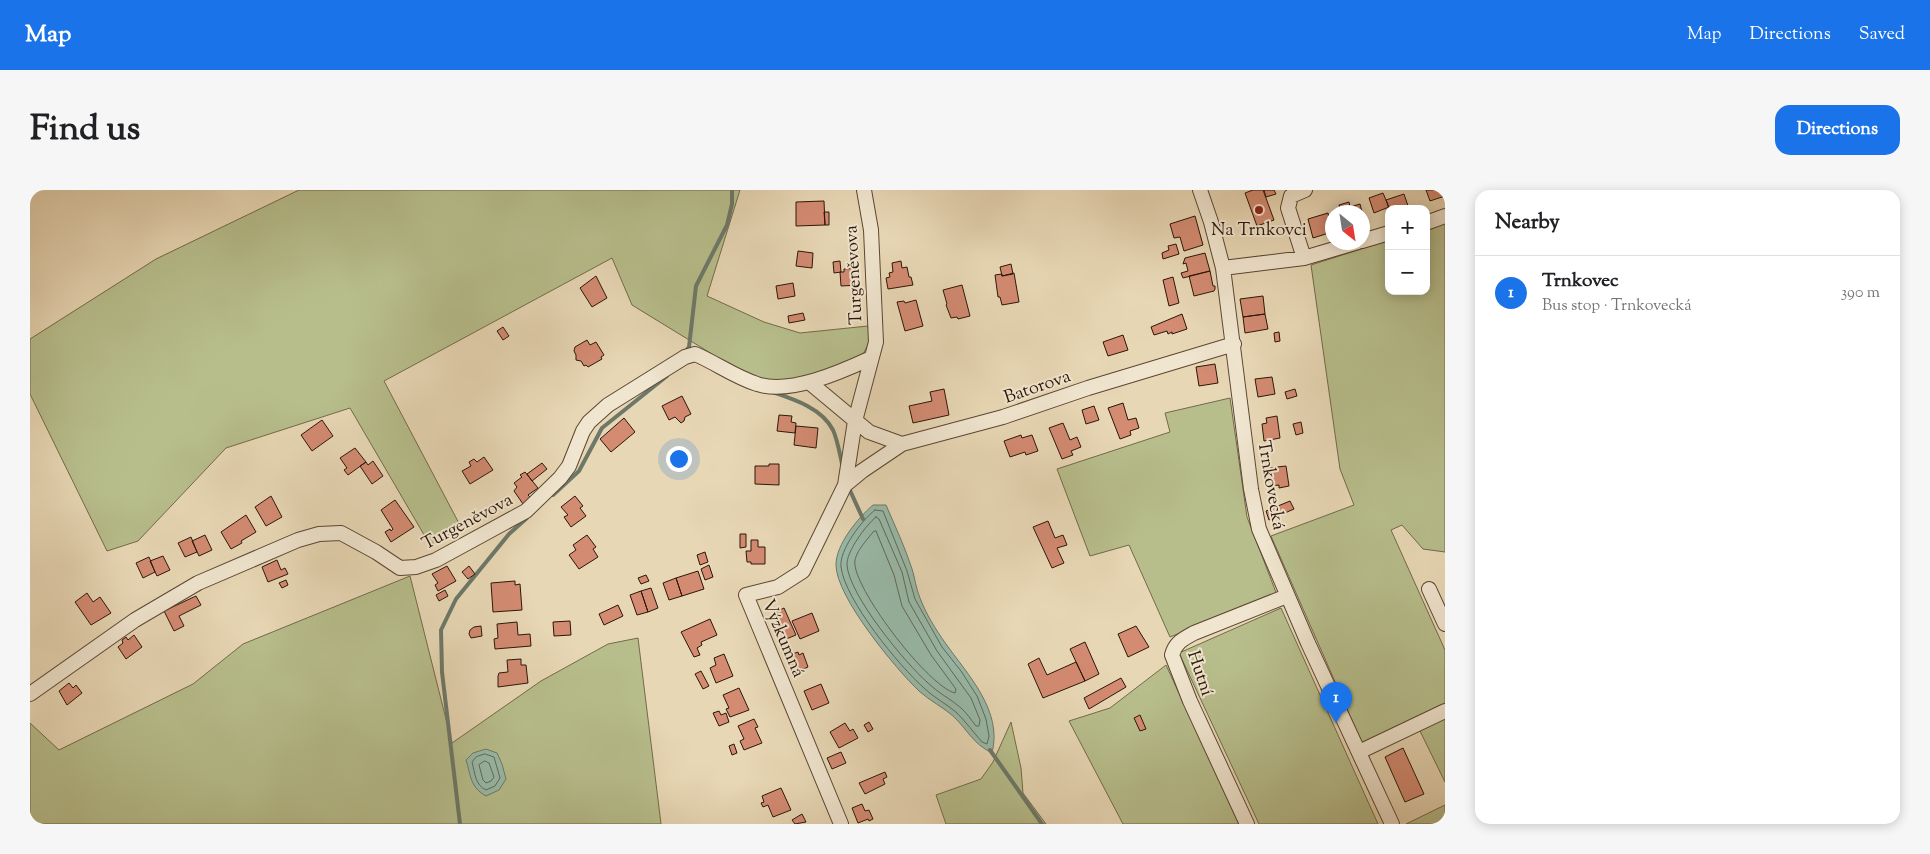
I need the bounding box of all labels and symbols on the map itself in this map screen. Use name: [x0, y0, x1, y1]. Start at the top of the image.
marker: Na Trnkovci: [1253, 204, 1265, 216]
north arrow: [1325, 205, 1370, 250]
place label: Na Trnkovci: [1211, 218, 1307, 244]
street label: Turgeněvova: [839, 224, 871, 325]
street label: Batorova: [1001, 364, 1075, 411]
street label: Trnkovecká: [1249, 438, 1291, 532]
your location: [666, 446, 692, 472]
street label: Turgeněvova: [418, 488, 518, 558]
street label: Výzkumná: [754, 596, 810, 682]
street label: Hutní: [1179, 647, 1219, 700]
pin: 1: [1320, 682, 1352, 723]

